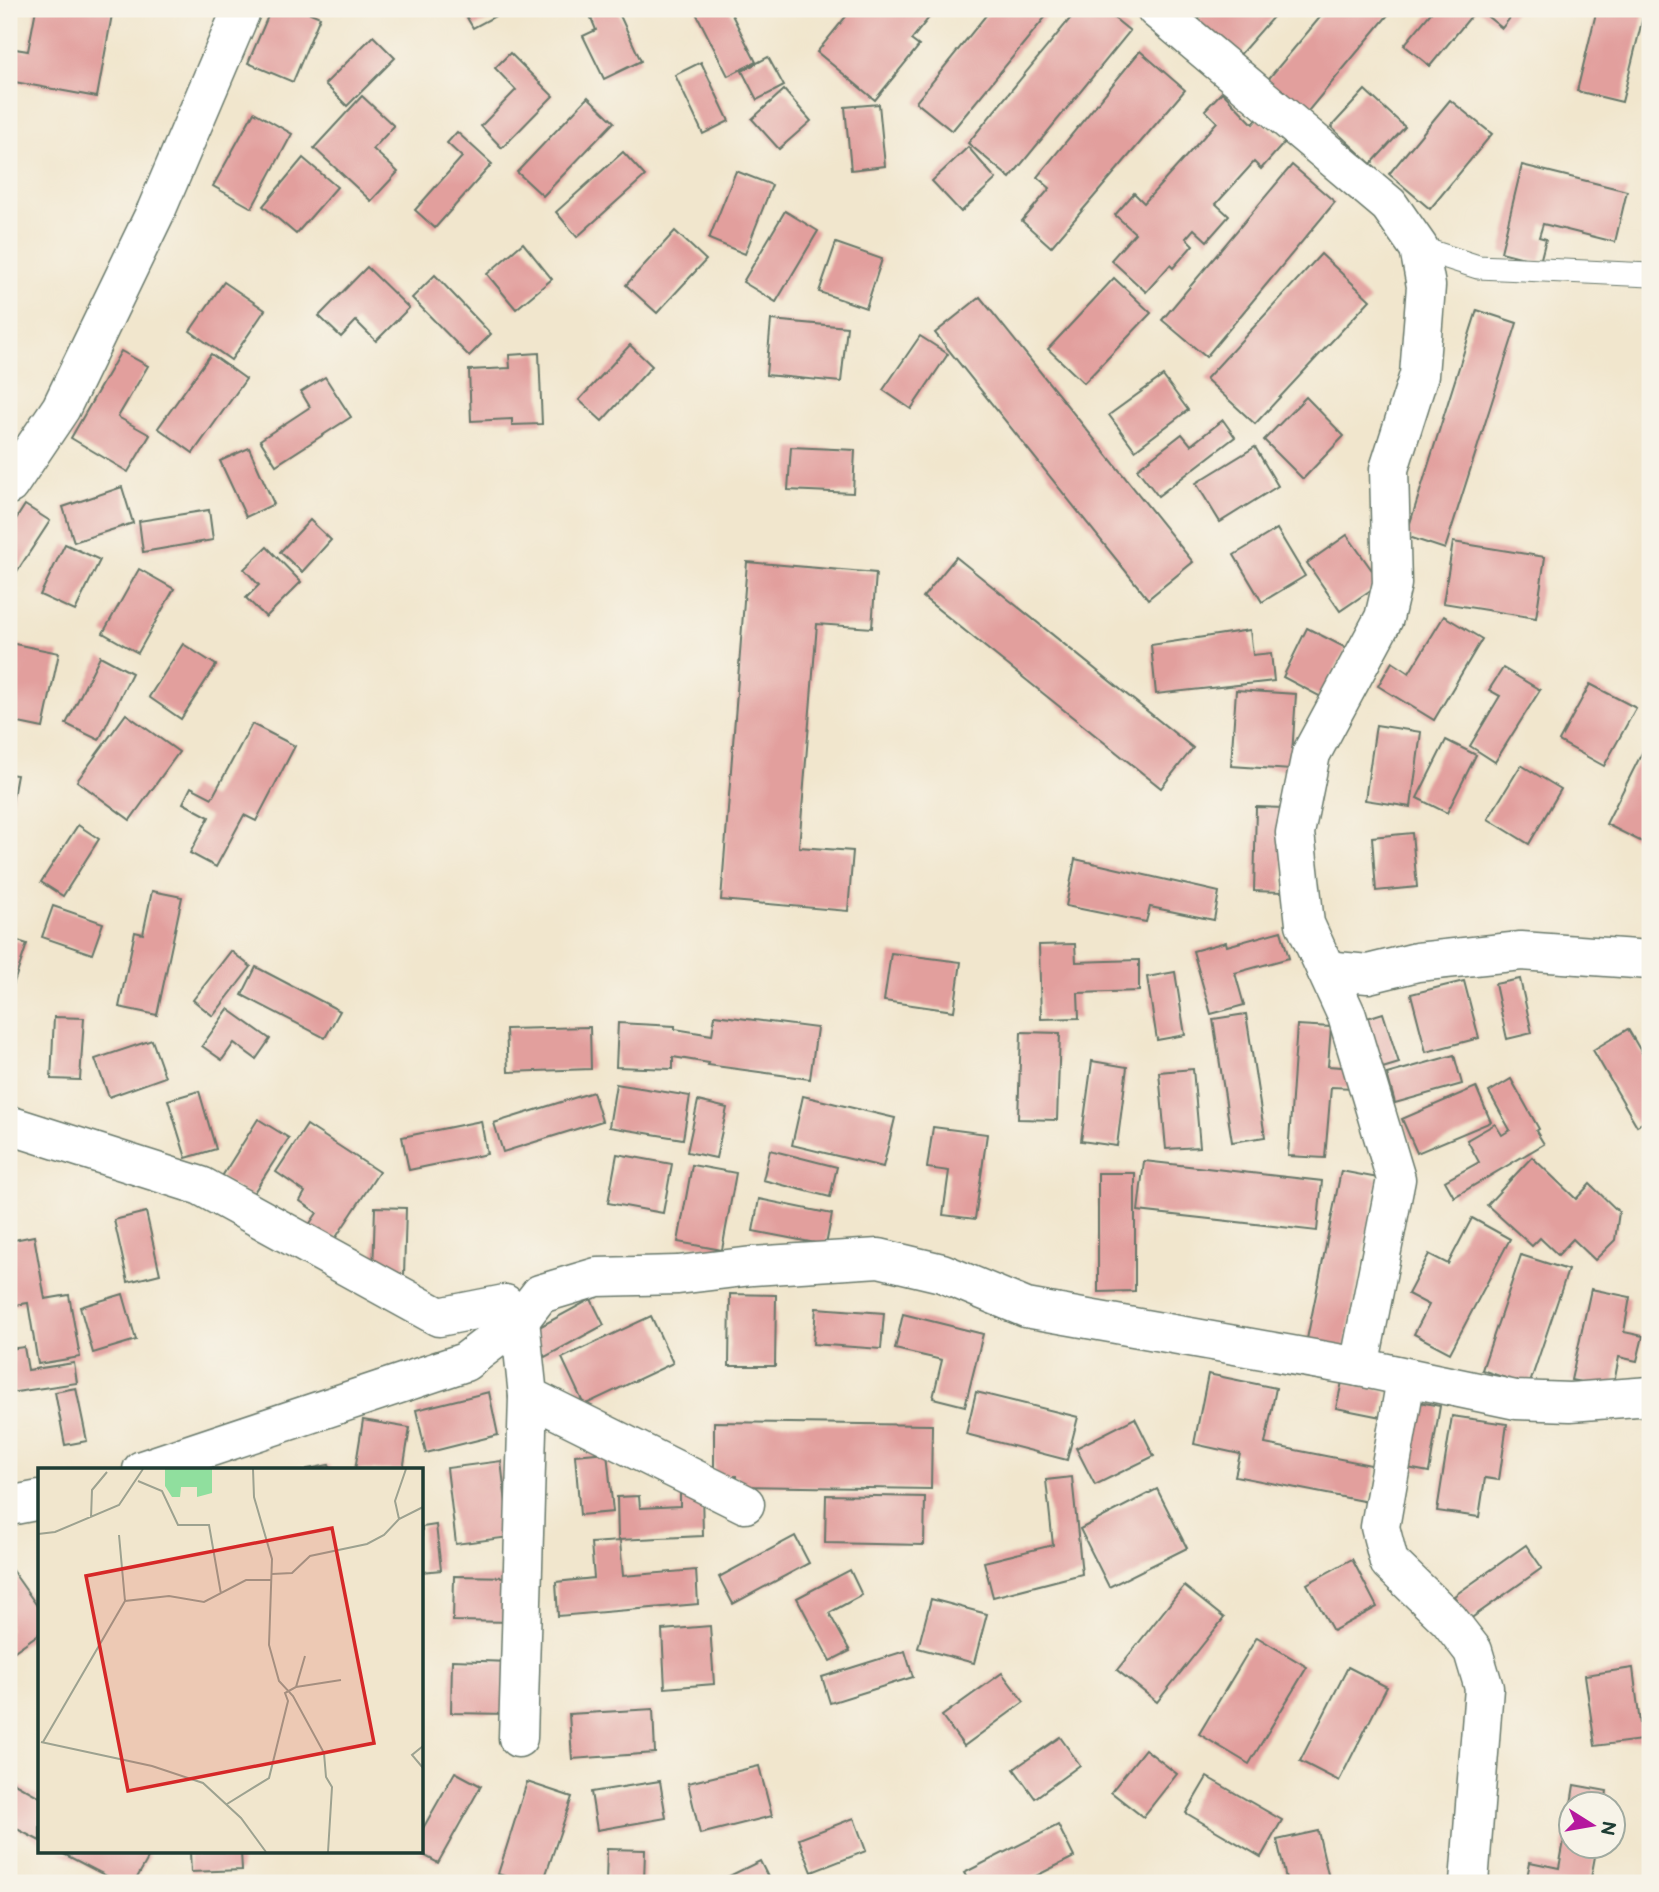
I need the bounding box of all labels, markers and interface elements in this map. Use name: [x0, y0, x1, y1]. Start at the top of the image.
inset map: [38, 1468, 424, 1854]
north arrow: [1558, 1790, 1628, 1860]
text: N: [1595, 1819, 1620, 1837]

